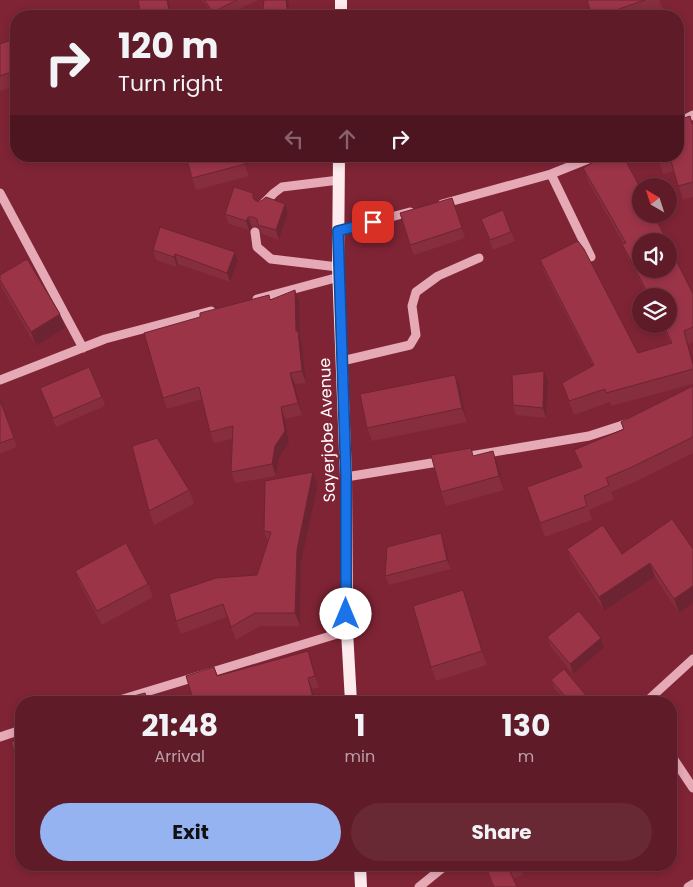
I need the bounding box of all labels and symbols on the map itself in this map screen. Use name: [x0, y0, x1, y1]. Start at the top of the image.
north arrow: [632, 178, 678, 222]
pin: [352, 201, 394, 243]
street label: Sayerjobe Avenue: [313, 357, 341, 503]
position arrow: [319, 587, 371, 639]

